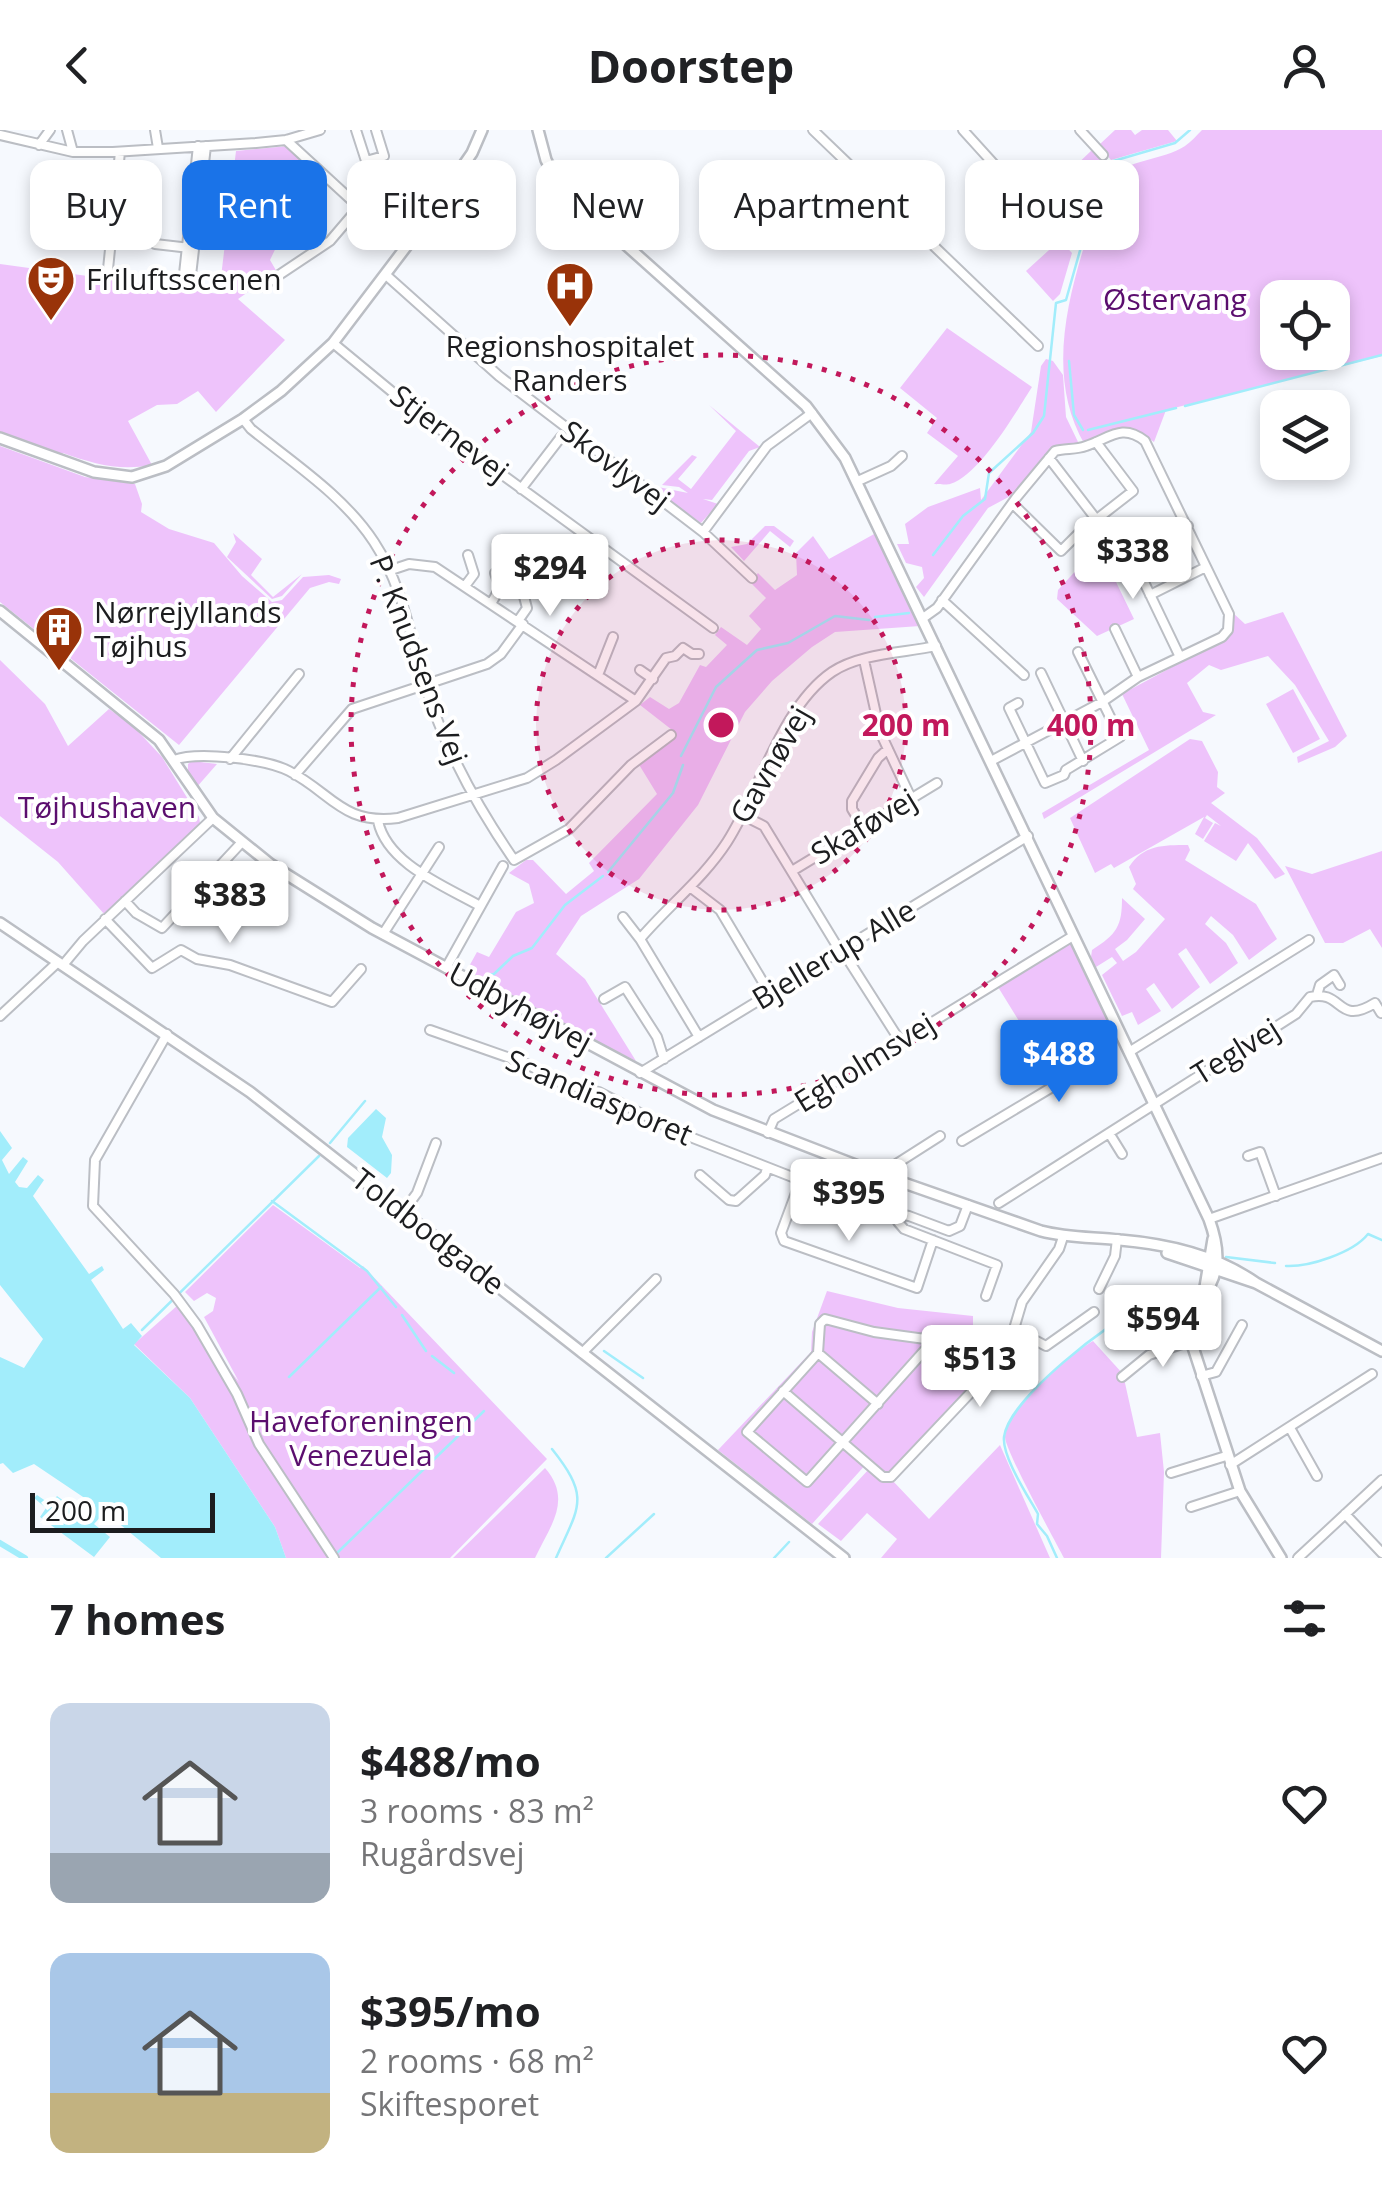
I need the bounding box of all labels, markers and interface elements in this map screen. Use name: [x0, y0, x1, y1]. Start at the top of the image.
text: Doorstep: [588, 35, 794, 96]
icon: back: [50, 38, 105, 93]
icon: person: [1277, 38, 1332, 93]
chip: Buy: [30, 160, 162, 250]
chip: Rent: [182, 160, 327, 250]
chip: Filters: [347, 160, 516, 250]
chip: New: [536, 160, 679, 250]
chip: Apartment: [699, 160, 945, 250]
chip: House: [965, 160, 1139, 250]
theatre icon: Friluftsscenen: [25, 254, 77, 322]
place label: Friluftsscenen: [86, 258, 282, 299]
hospital icon: Regionshospitalet Randers: [544, 260, 596, 328]
park label: Østervang: [1103, 278, 1247, 319]
map controls: [1260, 280, 1350, 480]
button: locate: [1260, 280, 1350, 370]
place label: Regionshospitalet Randers: [445, 325, 695, 400]
street label: Stjernevej: [382, 375, 518, 491]
button: layers: [1260, 390, 1350, 480]
street label: Skovlyvej: [553, 410, 679, 519]
pin: $338: [1074, 517, 1192, 602]
text: $338: [1096, 528, 1170, 571]
pin: $294: [491, 534, 609, 619]
text: $294: [513, 545, 587, 588]
street label: P. Knudsens Vej: [361, 549, 478, 770]
place label: Nørrejyllands Tøjhus: [94, 591, 281, 666]
building icon: Nørrejyllands Tøjhus: [33, 604, 85, 672]
street label: Gavnøvej: [720, 698, 820, 831]
text: 200 m: [862, 704, 950, 745]
text: 400 m: [1047, 704, 1135, 745]
centre of rings: [703, 707, 739, 743]
street label: Skaføvej: [803, 778, 924, 873]
park label: Tøjhushaven: [18, 786, 196, 827]
pin: $383: [171, 861, 289, 946]
text: $383: [193, 872, 267, 915]
street label: Bjellerup Alle: [744, 889, 922, 1019]
street label: Udbyhøjvej: [442, 952, 600, 1062]
street label: Egholmsvej: [786, 1002, 942, 1121]
street label: Teglvej: [1183, 1008, 1287, 1094]
pin: $488: [1000, 1020, 1118, 1105]
text: $488: [1022, 1031, 1096, 1074]
street label: Scandiasporet: [500, 1039, 699, 1154]
street label: Toldbodgade: [344, 1158, 514, 1303]
pin: $395: [790, 1159, 908, 1244]
text: $395: [812, 1170, 886, 1213]
pin: $594: [1104, 1285, 1222, 1370]
text: $594: [1126, 1296, 1200, 1339]
pin: $513: [921, 1325, 1039, 1410]
text: $513: [943, 1336, 1017, 1379]
park label: Haveforeningen Venezuela: [249, 1400, 473, 1475]
scale bar: [30, 1488, 215, 1532]
text: 200 m: [45, 1491, 126, 1529]
text: 7 homes: [50, 1590, 225, 1647]
icon: filters: [1277, 1591, 1332, 1646]
text: $488/mo: [360, 1732, 541, 1789]
icon: home: [130, 1743, 250, 1863]
icon: heart: [1277, 1776, 1332, 1831]
text: 3 rooms · 83 m²: [360, 1789, 594, 1832]
text: Rugårdsvej: [360, 1832, 524, 1875]
text: $395/mo: [360, 1982, 541, 2039]
icon: home: [130, 1993, 250, 2113]
icon: heart: [1277, 2026, 1332, 2081]
text: 2 rooms · 68 m²: [360, 2039, 594, 2082]
text: Skiftesporet: [360, 2082, 539, 2125]

